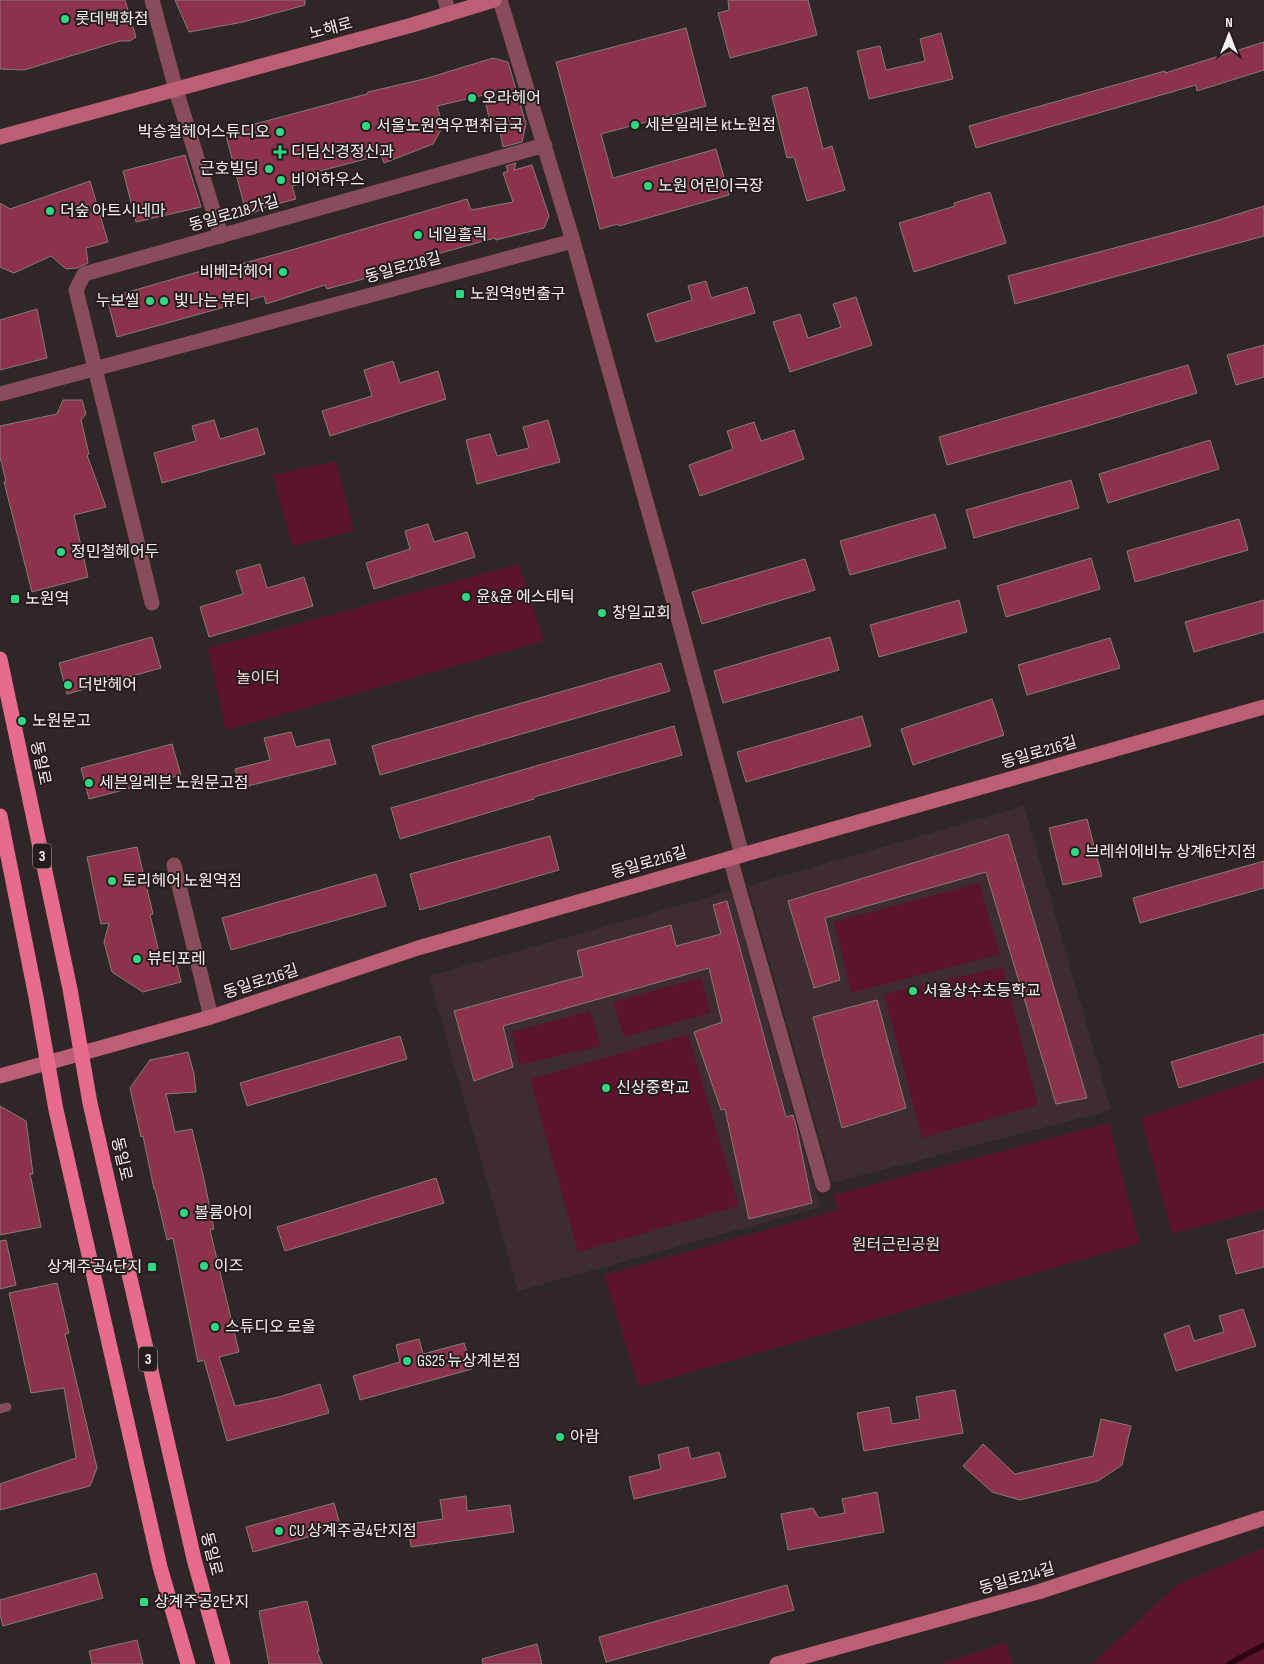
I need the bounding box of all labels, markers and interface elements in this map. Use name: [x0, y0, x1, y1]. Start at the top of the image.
place label: 롯데백화점: [75, 10, 149, 29]
north arrow: [1204, 10, 1254, 60]
marker: 롯데백화점: [59, 13, 71, 25]
street label: 노해로: [307, 14, 355, 44]
text: N: [1225, 14, 1233, 31]
place label: 오라헤어: [482, 89, 541, 108]
marker: 오라헤어: [466, 92, 478, 104]
place label: 세븐일레븐 kt노원점: [645, 116, 776, 135]
place label: 서울노원역우편취급국: [376, 117, 523, 136]
marker: 세븐일레븐 kt노원점: [629, 119, 641, 131]
marker: 서울노원역우편취급국: [360, 120, 372, 132]
place label: 박승철헤어스튜디오: [138, 123, 270, 142]
marker: 박승철헤어스튜디오: [274, 126, 286, 138]
place label: 디딤신경정신과: [291, 143, 394, 162]
marker: 디딤신경정신과: [273, 145, 287, 159]
place label: 근호빌딩: [200, 160, 259, 179]
marker: 근호빌딩: [263, 163, 275, 175]
place label: 비어하우스: [291, 171, 365, 190]
marker: 비어하우스: [275, 174, 287, 186]
place label: 노원 어린이극장: [658, 177, 764, 196]
marker: 노원 어린이극장: [642, 180, 654, 192]
street label: 동일로218가길: [187, 192, 281, 236]
place label: 더숲 아트시네마: [60, 202, 166, 221]
marker: 더숲 아트시네마: [44, 205, 56, 217]
place label: 네일홀릭: [428, 226, 487, 245]
marker: 네일홀릭: [412, 229, 424, 241]
street label: 동일로218길: [363, 249, 443, 287]
place label: 비베러헤어: [199, 263, 273, 282]
marker: 비베러헤어: [277, 266, 289, 278]
place label: 노원역9번출구: [470, 285, 565, 304]
marker: 노원역9번출구: [454, 288, 466, 300]
place label: 누보씰: [96, 292, 140, 311]
place label: 빛나는 뷰티: [174, 292, 250, 311]
marker: 누보씰: [144, 295, 156, 307]
marker: 빛나는 뷰티: [158, 295, 170, 307]
place label: 정민철헤어두: [71, 543, 159, 562]
marker: 정민철헤어두: [55, 546, 67, 558]
place label: 윤&윤 에스테틱: [476, 588, 575, 607]
place label: 노원역: [25, 590, 69, 609]
marker: 윤&윤 에스테틱: [460, 591, 472, 603]
marker: 노원역: [9, 593, 21, 605]
place label: 창일교회: [612, 604, 671, 623]
marker: 창일교회: [596, 607, 608, 619]
park label: 놀이터: [236, 669, 280, 688]
place label: 더반헤어: [78, 676, 137, 695]
marker: 더반헤어: [62, 679, 74, 691]
place label: 노원문고: [32, 712, 91, 731]
marker: 노원문고: [16, 715, 28, 727]
street label: 동일로216길: [999, 733, 1079, 773]
street label: 동일로: [26, 739, 54, 787]
place label: 세븐일레븐 노원문고점: [99, 774, 249, 793]
marker: 세븐일레븐 노원문고점: [83, 777, 95, 789]
street label: 동일로216길: [609, 843, 689, 883]
place label: 브레쉬에비뉴 상계6단지점: [1085, 843, 1256, 862]
road number: 3: [33, 844, 51, 868]
marker: 브레쉬에비뉴 상계6단지점: [1069, 846, 1081, 858]
place label: 토리헤어 노원역점: [122, 872, 242, 891]
marker: 토리헤어 노원역점: [106, 875, 118, 887]
place label: 뷰티포레: [147, 950, 206, 969]
marker: 뷰티포레: [131, 953, 143, 965]
street label: 동일로216길: [221, 961, 301, 1003]
place label: 서울상수초등학교: [923, 982, 1041, 1001]
marker: 서울상수초등학교: [907, 985, 919, 997]
place label: 신상중학교: [616, 1079, 690, 1098]
marker: 신상중학교: [600, 1082, 612, 1094]
street label: 동일로: [107, 1135, 135, 1183]
place label: 볼륨아이: [194, 1204, 253, 1223]
marker: 볼륨아이: [178, 1207, 190, 1219]
park label: 원터근린공원: [852, 1236, 940, 1255]
place label: 이즈: [214, 1257, 243, 1276]
place label: 상계주공4단지: [47, 1258, 142, 1277]
marker: 이즈: [198, 1260, 210, 1272]
marker: 상계주공4단지: [146, 1261, 158, 1273]
place label: 스튜디오 로울: [225, 1318, 316, 1337]
marker: 스튜디오 로울: [209, 1321, 221, 1333]
road number: 3: [139, 1346, 157, 1372]
place label: GS25 뉴상계본점: [417, 1352, 521, 1371]
marker: GS25 뉴상계본점: [401, 1355, 413, 1367]
place label: 아람: [570, 1428, 600, 1447]
marker: 아람: [554, 1431, 566, 1443]
place label: CU 상계주공4단지점: [289, 1522, 417, 1541]
marker: CU 상계주공4단지점: [273, 1525, 285, 1537]
street label: 동일로: [196, 1530, 226, 1578]
street label: 동일로214길: [977, 1559, 1057, 1599]
place label: 상계주공2단지: [154, 1593, 249, 1612]
marker: 상계주공2단지: [138, 1596, 150, 1608]

